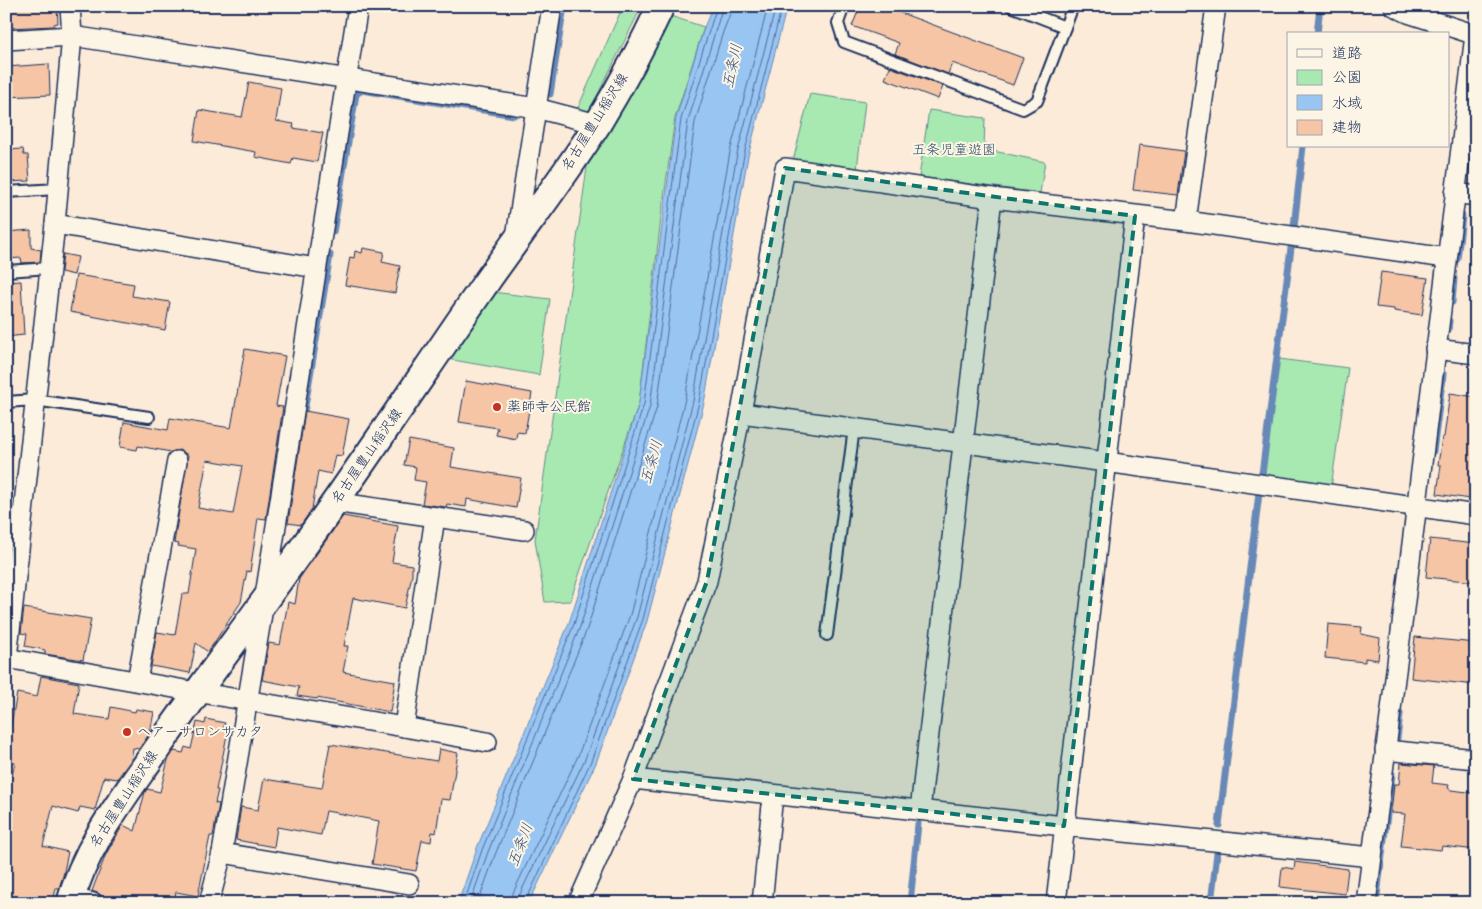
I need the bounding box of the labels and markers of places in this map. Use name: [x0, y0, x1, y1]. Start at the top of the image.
place label: 薬師寺公民館: [507, 396, 591, 418]
marker: 薬師寺公民館: [491, 401, 503, 413]
place label: ヘアーサロンサカタ: [137, 721, 263, 743]
marker: ヘアーサロンサカタ: [121, 726, 133, 738]

